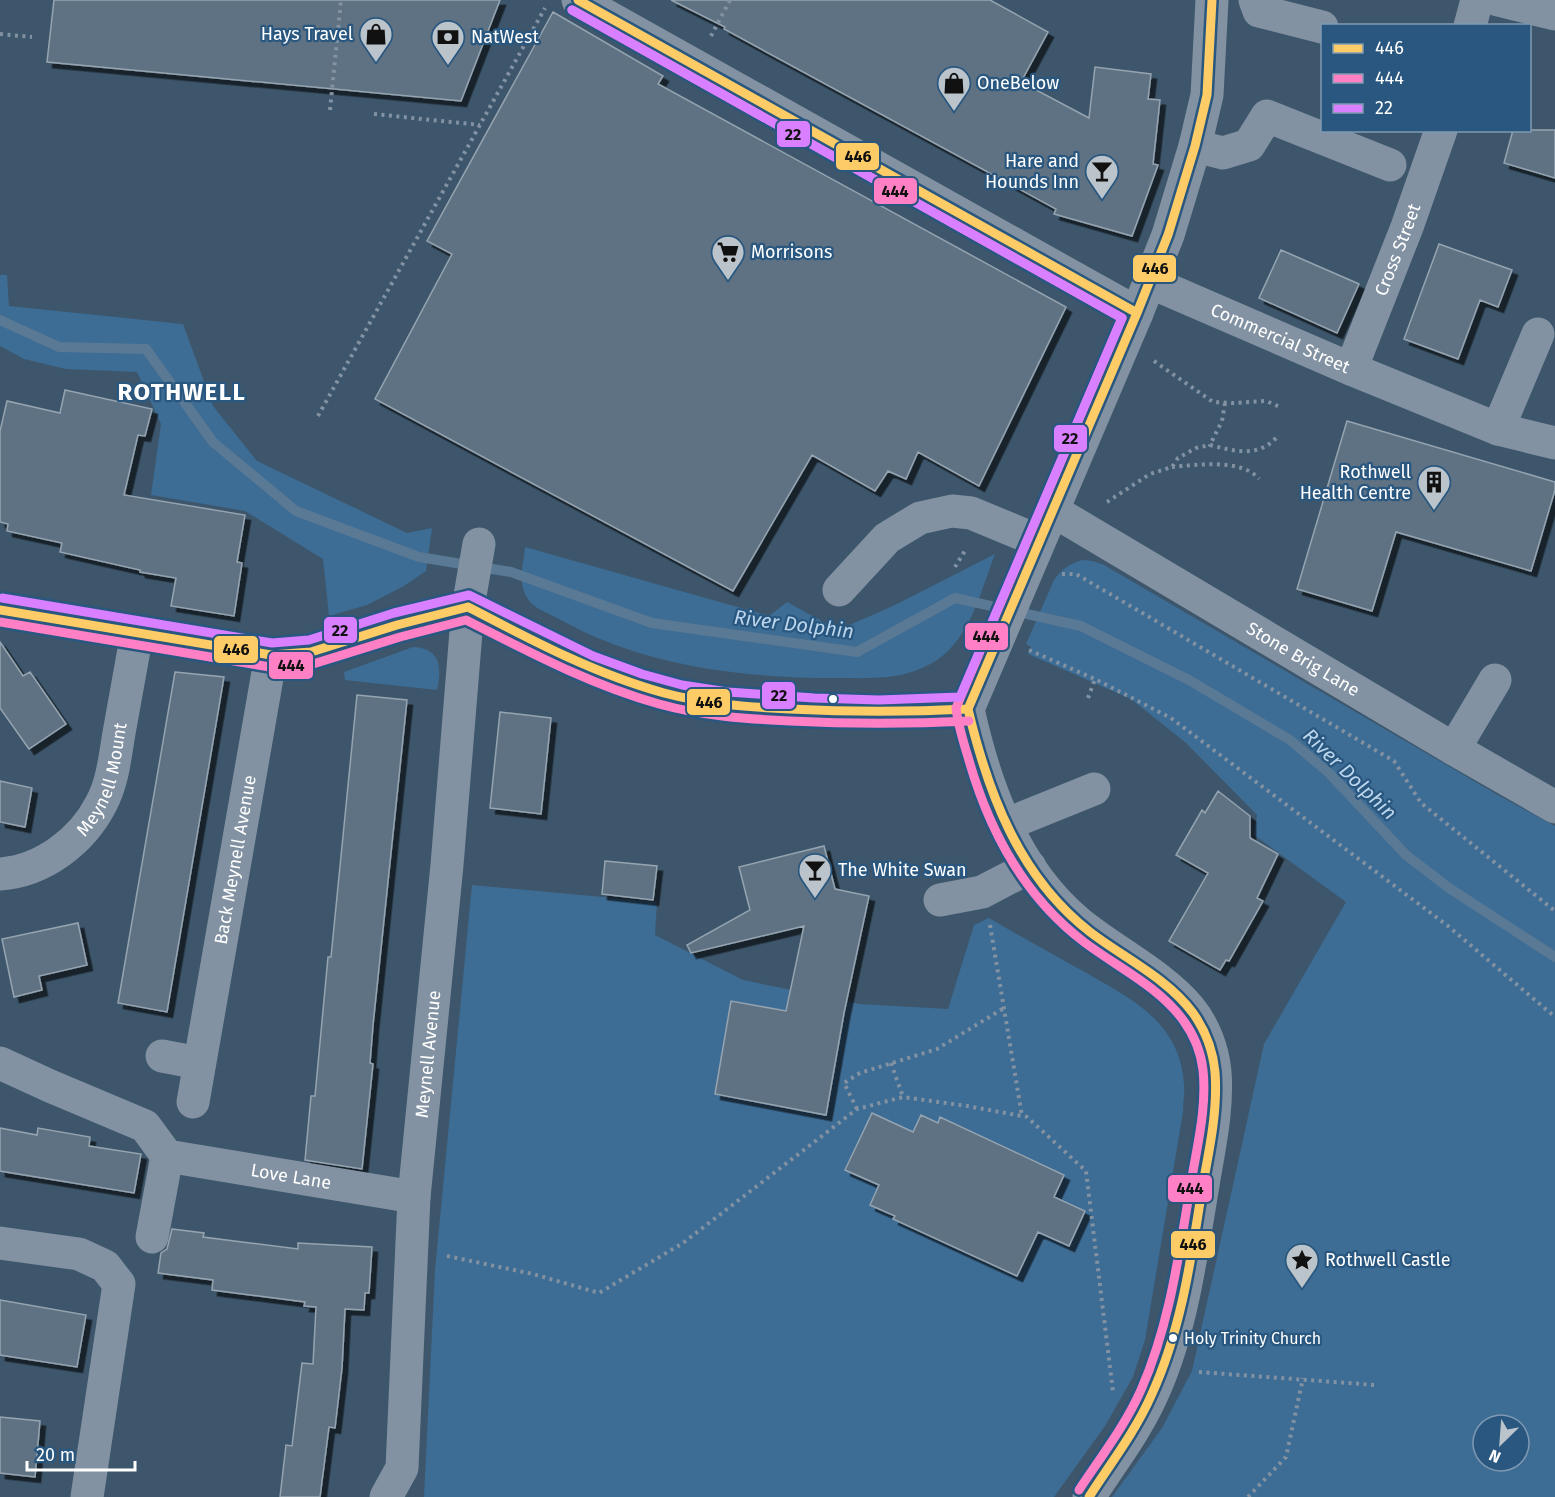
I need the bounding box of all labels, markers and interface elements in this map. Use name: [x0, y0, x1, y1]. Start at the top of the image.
shop icon: Hays Travel: [358, 16, 394, 63]
bank icon: NatWest: [430, 19, 466, 66]
place label: Hays Travel: [261, 23, 353, 45]
legend: [1321, 24, 1531, 132]
place label: NatWest: [471, 26, 539, 48]
text: 446: [1375, 37, 1404, 59]
shop icon: OneBelow: [936, 65, 972, 112]
text: 444: [1375, 67, 1404, 89]
place label: OneBelow: [977, 72, 1059, 94]
text: 22: [1375, 97, 1393, 119]
line badge: 22: [776, 120, 811, 148]
text: 22: [785, 125, 801, 144]
line badge: 446: [835, 142, 880, 171]
text: 446: [844, 147, 872, 166]
place label: Hare and Hounds Inn: [985, 150, 1079, 193]
bar icon: Hare and Hounds Inn: [1084, 153, 1120, 200]
line badge: 444: [873, 177, 918, 205]
text: 444: [881, 182, 909, 201]
street label: Cross Street: [1370, 200, 1425, 299]
supermarket icon: Morrisons: [710, 234, 746, 281]
place label: Morrisons: [751, 241, 832, 263]
line badge: 446: [1132, 254, 1177, 283]
text: 446: [1141, 259, 1169, 278]
street label: Commercial Street: [1207, 299, 1354, 378]
district label: ROTHWELL: [118, 378, 246, 406]
line badge: 22: [1053, 424, 1088, 453]
text: 22: [1062, 429, 1078, 448]
place label: Rothwell Health Centre: [1300, 461, 1411, 504]
building icon: Rothwell Health Centre: [1416, 464, 1452, 511]
water label: River Dolphin: [733, 605, 855, 643]
line badge: 22: [323, 616, 358, 644]
street label: Stone Brig Lane: [1242, 617, 1364, 701]
text: 22: [332, 621, 348, 640]
line badge: 444: [964, 622, 1009, 651]
text: 444: [972, 627, 1000, 646]
line badge: 446: [213, 635, 259, 664]
text: 446: [222, 640, 250, 659]
line badge: 444: [268, 651, 314, 680]
text: 444: [277, 656, 305, 675]
line badge: 22: [761, 681, 796, 710]
text: 22: [771, 686, 787, 705]
line badge: 446: [686, 688, 731, 716]
text: 446: [695, 693, 723, 712]
unlabelled marker: [827, 693, 839, 705]
street label: Meynell Mount: [72, 720, 132, 841]
water label: River Dolphin: [1298, 723, 1402, 825]
street label: Back Meynell Avenue: [210, 773, 261, 946]
bar icon: The White Swan: [797, 852, 833, 899]
place label: The White Swan: [838, 859, 967, 881]
street label: Meynell Avenue: [411, 989, 445, 1119]
street label: Love Lane: [249, 1159, 333, 1194]
line badge: 444: [1167, 1174, 1213, 1203]
text: 444: [1176, 1179, 1204, 1198]
line badge: 446: [1170, 1230, 1216, 1259]
text: 446: [1179, 1235, 1207, 1254]
place icon: Rothwell Castle: [1284, 1242, 1320, 1289]
place label: Rothwell Castle: [1325, 1249, 1450, 1271]
place label: Holy Trinity Church: [1184, 1329, 1321, 1348]
marker: Holy Trinity Church: [1167, 1332, 1179, 1344]
north arrow: [1471, 1413, 1531, 1473]
scale bar: [27, 1434, 135, 1472]
text: 20 m: [36, 1444, 75, 1466]
text: N: [1486, 1445, 1504, 1467]

